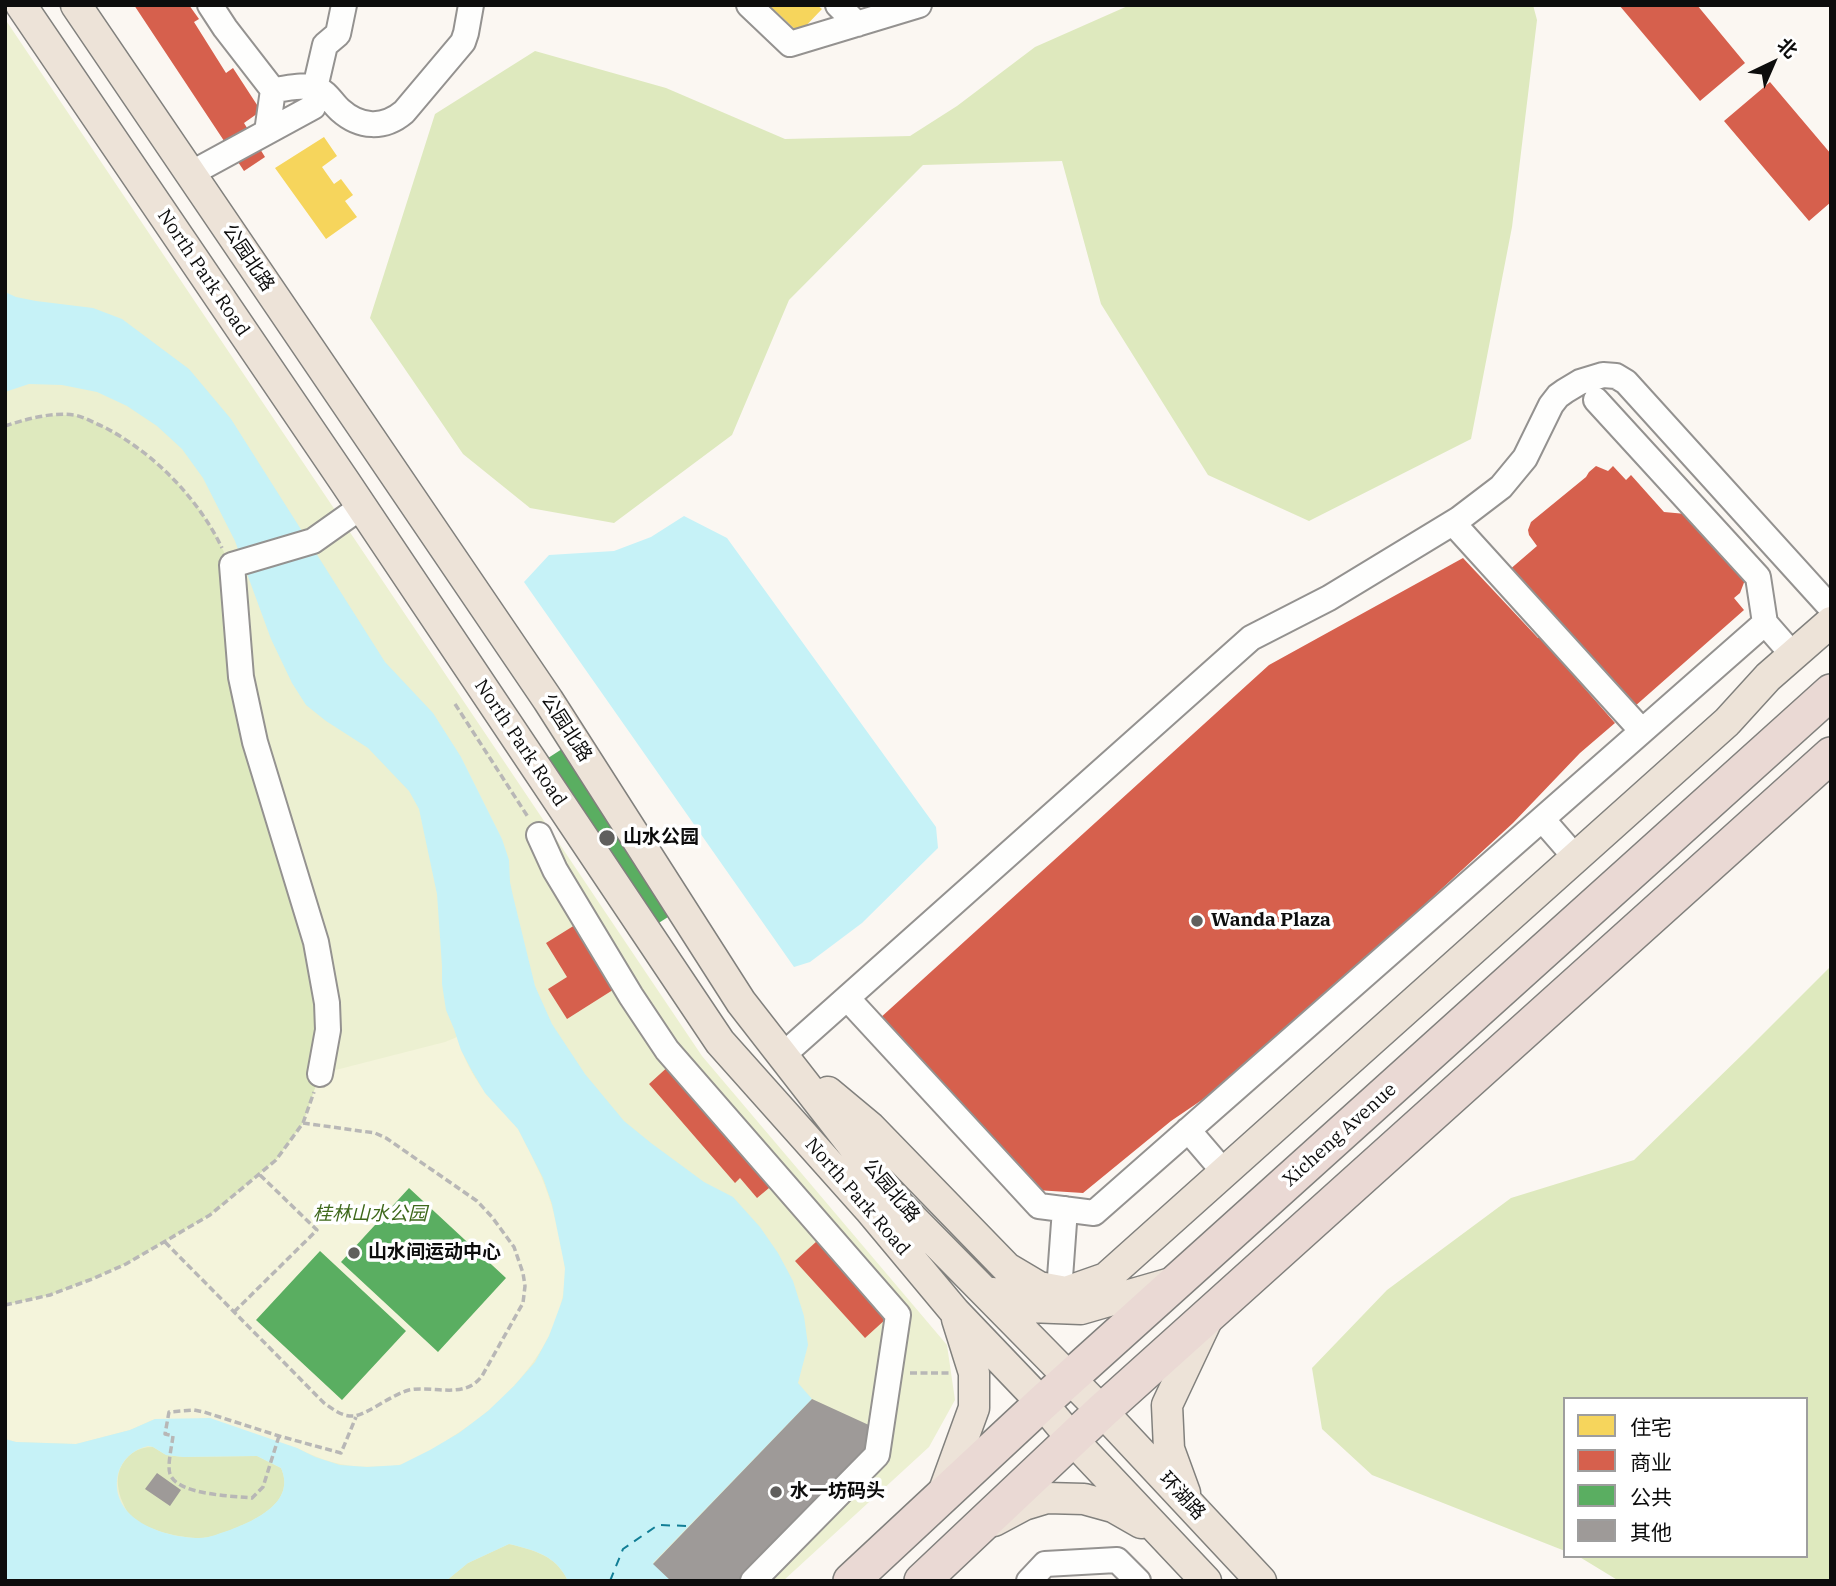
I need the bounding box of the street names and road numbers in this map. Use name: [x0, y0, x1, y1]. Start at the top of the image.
street label: North Park Road: [152, 205, 254, 341]
street label: 公园北路: [217, 220, 279, 296]
street label: North Park Road: [469, 675, 571, 811]
street label: 公园北路: [536, 690, 596, 766]
street label: Xicheng Avenue: [1279, 1078, 1401, 1192]
street label: North Park Road: [800, 1134, 914, 1260]
street label: 公园北路: [858, 1155, 924, 1227]
street label: 环湖路: [1154, 1467, 1210, 1525]

